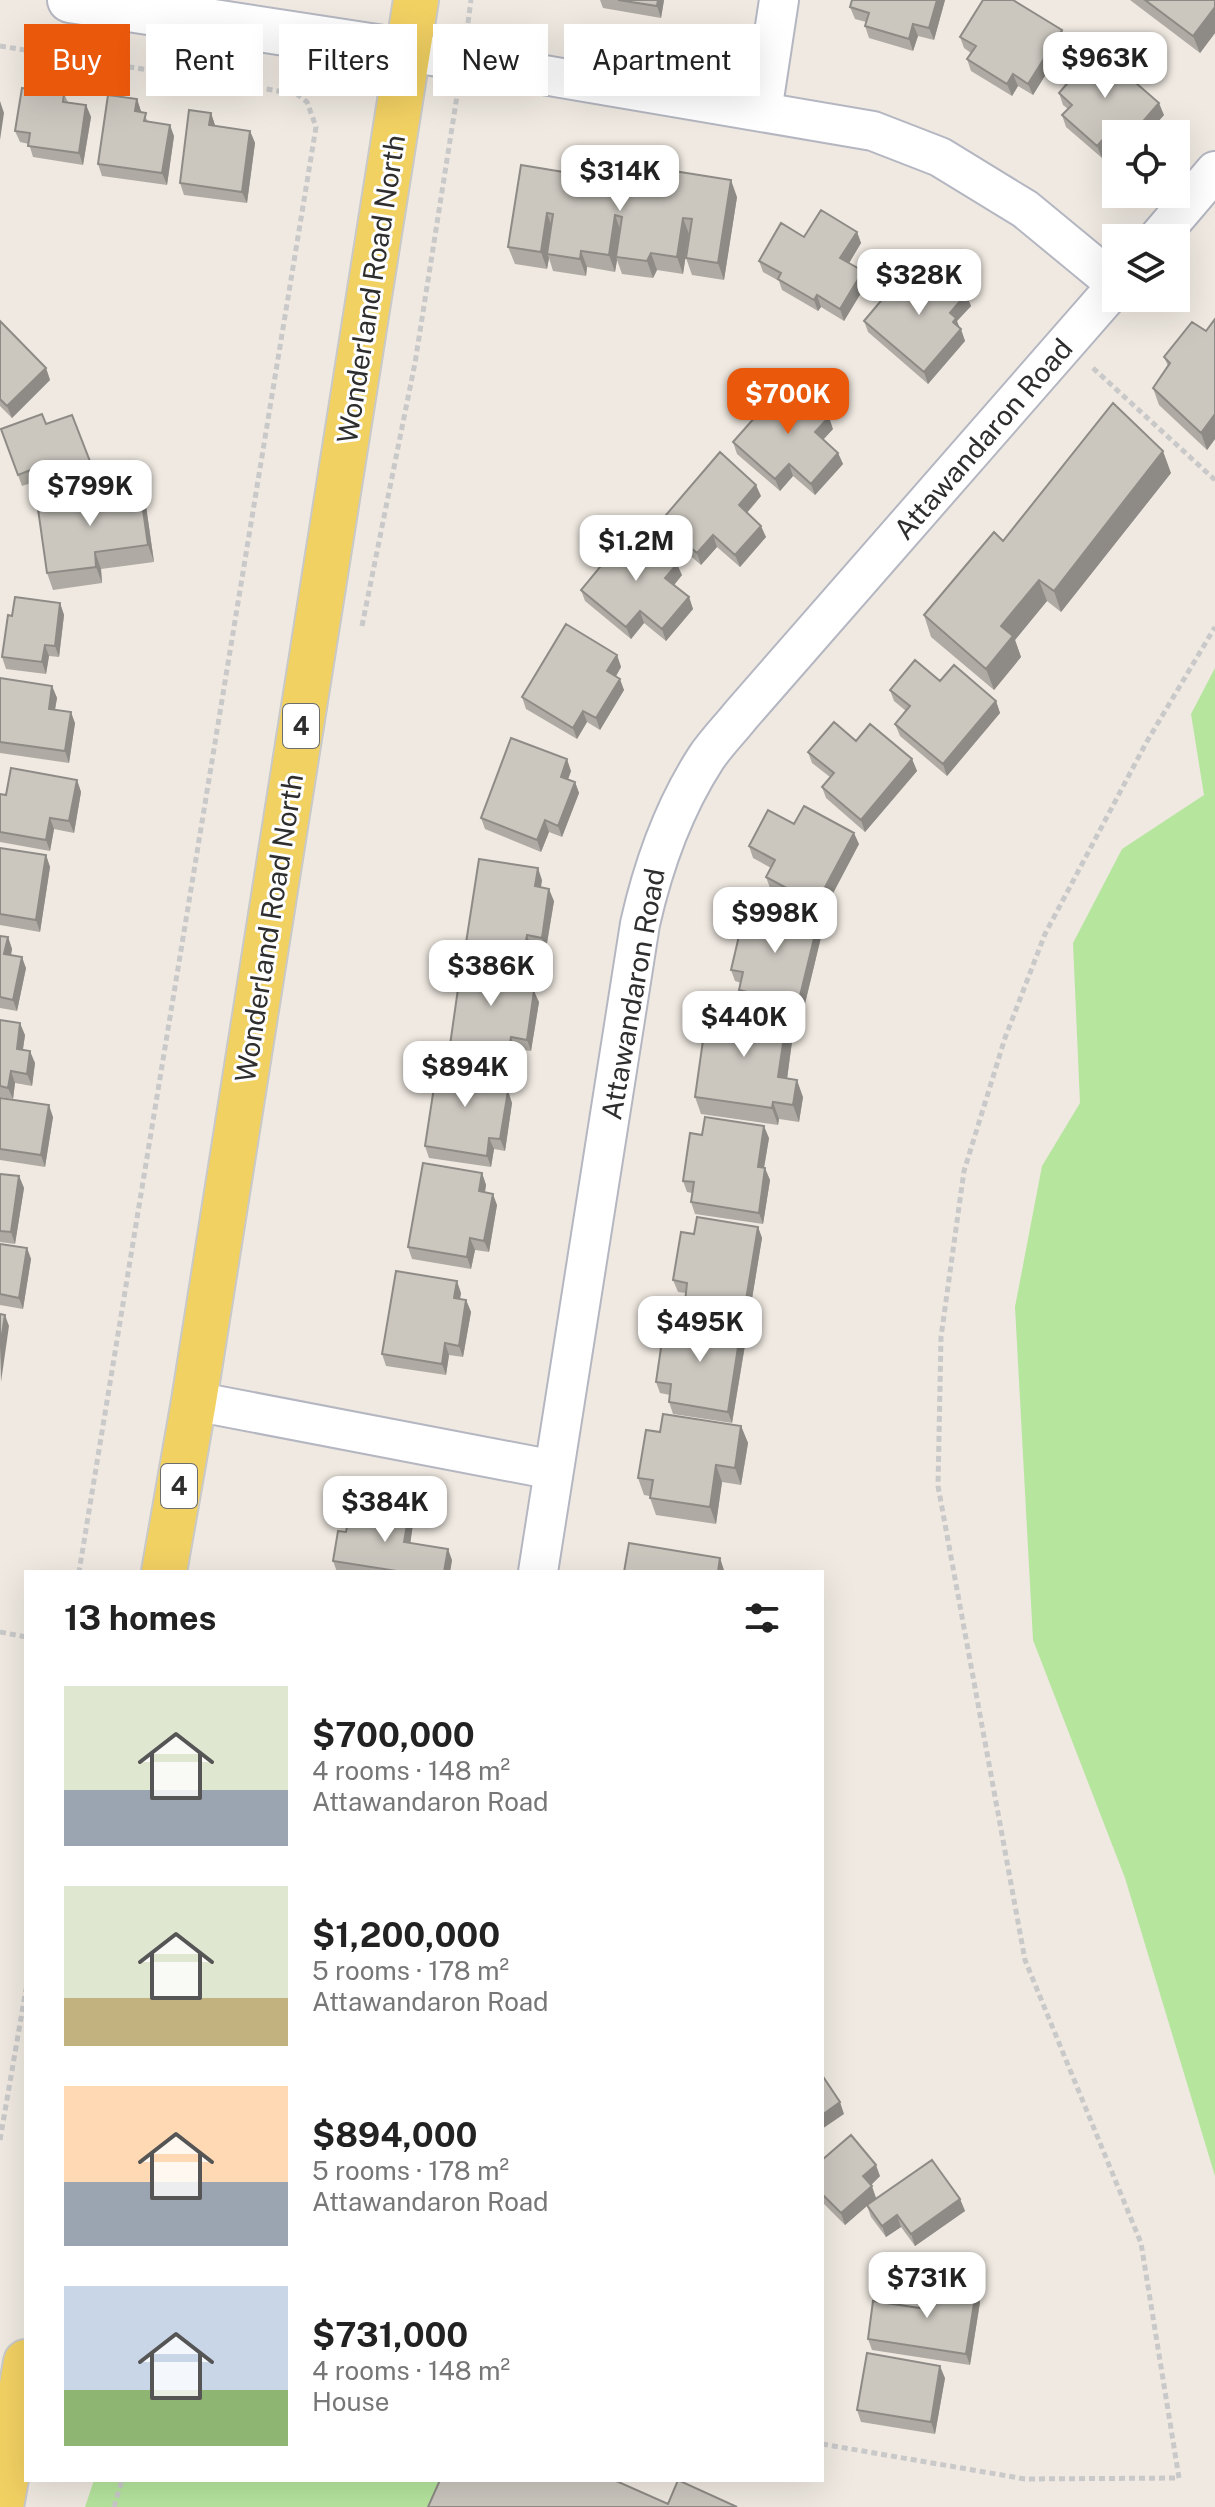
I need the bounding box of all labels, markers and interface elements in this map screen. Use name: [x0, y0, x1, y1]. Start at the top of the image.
chip: Buy: [24, 24, 130, 96]
chip: Rent: [146, 24, 263, 96]
chip: Filters: [279, 24, 417, 96]
chip: New: [433, 24, 548, 96]
chip: Apartment: [564, 24, 760, 96]
pin: $963K: [1049, 32, 1161, 100]
text: $963K: [1061, 42, 1149, 73]
map controls: [1102, 120, 1190, 312]
button: locate: [1102, 120, 1190, 208]
street label: Wonderland Road North: [330, 132, 411, 446]
pin: $314K: [564, 145, 676, 213]
text: $314K: [579, 155, 661, 186]
button: layers: [1102, 224, 1190, 312]
pin: $328K: [863, 249, 975, 317]
text: $328K: [875, 259, 963, 290]
street label: Attawandaron Road: [887, 332, 1079, 546]
pin: $700K: [732, 368, 844, 436]
text: $700K: [745, 378, 831, 409]
pin: $799K: [34, 460, 146, 528]
text: $799K: [47, 470, 133, 501]
pin: $1.2M: [580, 515, 692, 583]
text: $1.2M: [598, 525, 674, 556]
road number: 4: [283, 704, 319, 748]
street label: Wonderland Road North: [228, 771, 309, 1085]
street label: Attawandaron Road: [594, 866, 671, 1122]
pin: $998K: [719, 887, 831, 955]
text: $998K: [731, 897, 819, 928]
pin: $386K: [435, 940, 547, 1008]
text: $386K: [447, 950, 535, 981]
pin: $440K: [688, 991, 800, 1059]
text: $440K: [700, 1001, 788, 1032]
pin: $894K: [409, 1041, 521, 1109]
text: $894K: [421, 1051, 509, 1082]
pin: $495K: [644, 1296, 756, 1364]
text: $495K: [656, 1306, 744, 1337]
road number: 4: [161, 1464, 197, 1508]
pin: $384K: [329, 1476, 441, 1544]
text: $384K: [341, 1486, 429, 1517]
icon: filters: [740, 1596, 784, 1640]
text: 13 homes: [64, 1598, 216, 1638]
text: $700,000: [312, 1715, 475, 1755]
icon: home: [128, 1718, 224, 1814]
text: 4 rooms · 148 m²: [312, 1755, 510, 1786]
text: Attawandaron Road: [312, 1786, 549, 1817]
text: $1,200,000: [312, 1915, 500, 1955]
icon: home: [128, 1918, 224, 2014]
text: 5 rooms · 178 m²: [312, 1955, 509, 1986]
text: Attawandaron Road: [312, 1986, 549, 2017]
text: $894,000: [312, 2115, 477, 2155]
icon: home: [128, 2118, 224, 2214]
text: 5 rooms · 178 m²: [312, 2155, 509, 2186]
text: Attawandaron Road: [312, 2186, 549, 2217]
pin: $731K: [871, 2252, 983, 2320]
text: $731K: [887, 2262, 967, 2293]
text: $731,000: [312, 2315, 468, 2355]
icon: home: [128, 2318, 224, 2414]
text: 4 rooms · 148 m²: [312, 2355, 510, 2386]
text: House: [312, 2386, 389, 2417]

